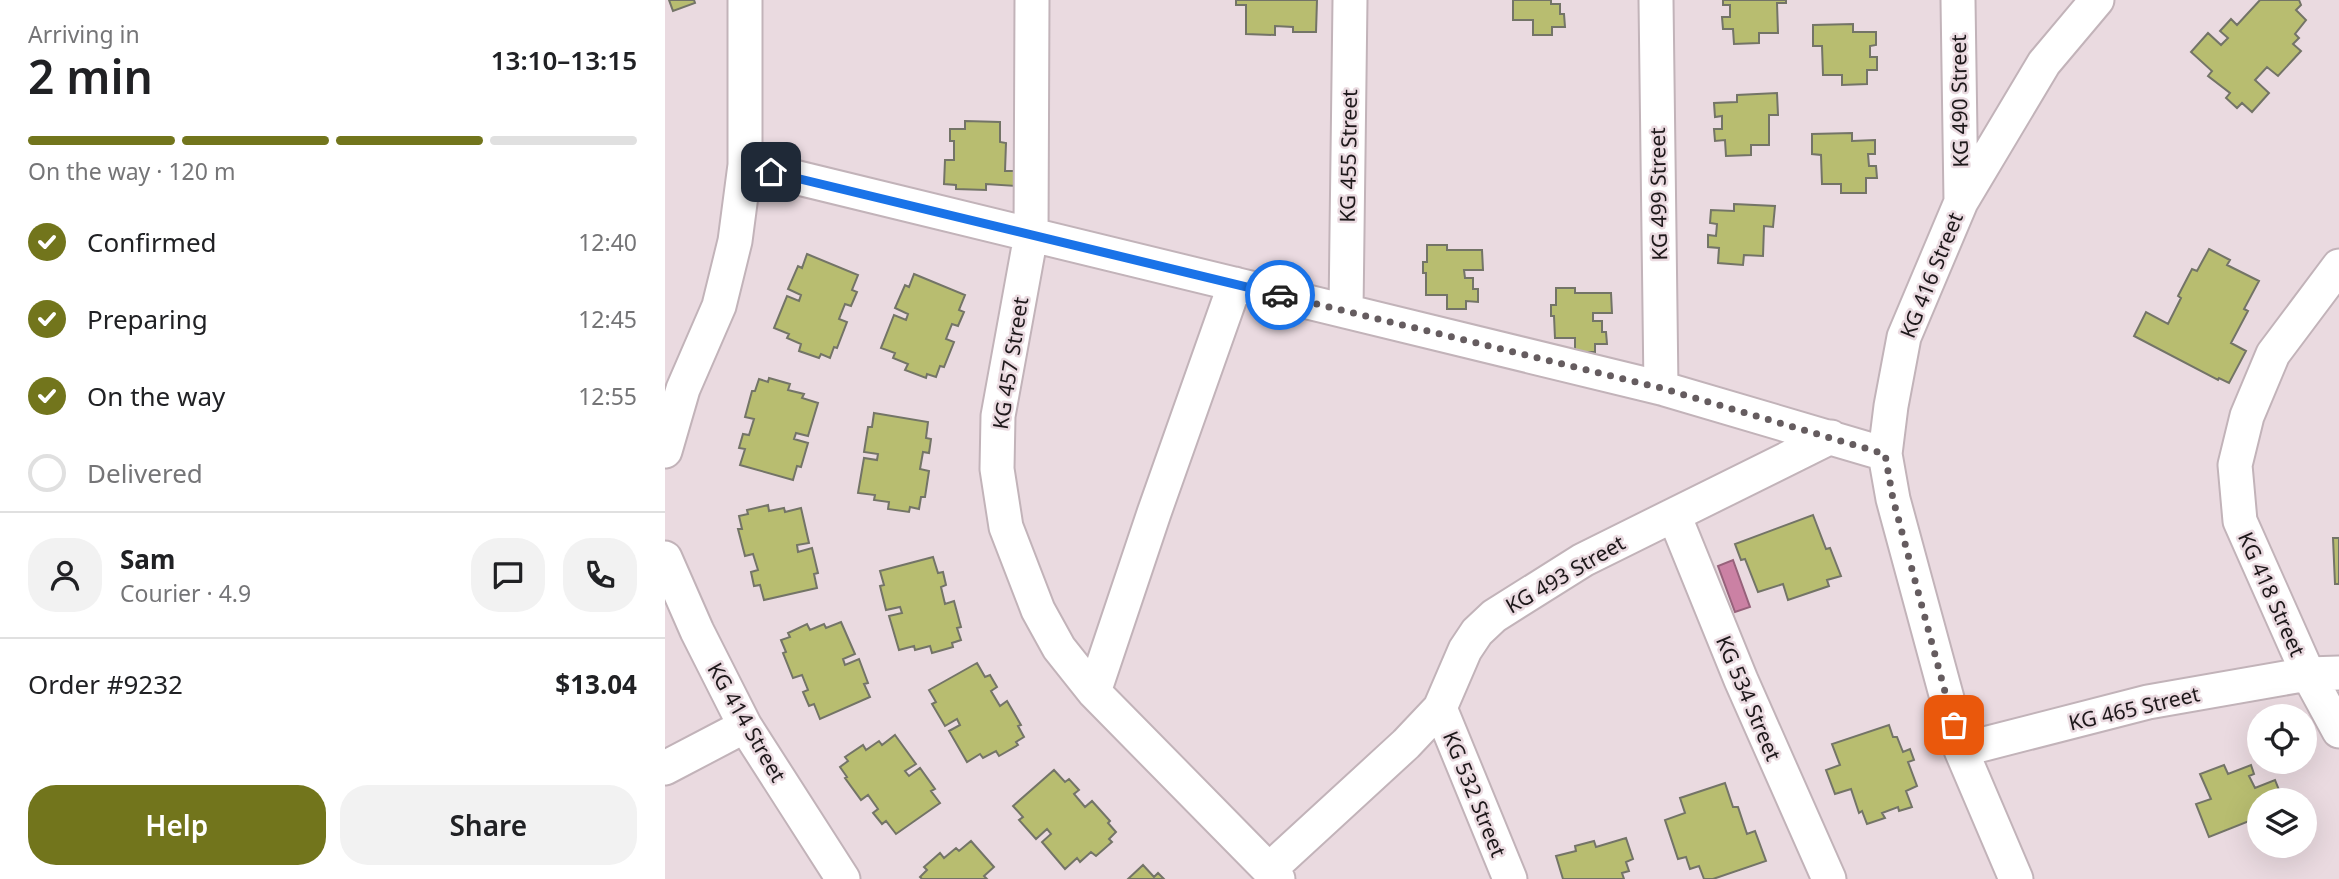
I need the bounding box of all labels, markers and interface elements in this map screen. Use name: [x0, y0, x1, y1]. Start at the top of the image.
text: Arriving in: [28, 18, 140, 50]
street label: KG 490 Street: [1944, 34, 1974, 168]
text: 13:10–13:15: [491, 42, 637, 78]
text: 2 min: [28, 45, 153, 107]
street label: KG 455 Street: [1333, 89, 1363, 223]
street label: KG 499 Street: [1643, 127, 1673, 261]
pin: [741, 142, 801, 202]
icon: home: [752, 153, 790, 191]
text: On the way · 120 m: [28, 155, 235, 187]
street label: KG 416 Street: [1893, 208, 1969, 342]
icon: check: [28, 223, 66, 261]
text: Confirmed: [87, 224, 217, 260]
text: 12:40: [578, 226, 637, 258]
courier: [1245, 260, 1315, 330]
icon: car: [1261, 276, 1299, 314]
street label: KG 457 Street: [986, 294, 1034, 431]
icon: check: [28, 300, 66, 338]
text: Preparing: [87, 301, 208, 337]
text: 12:45: [578, 303, 637, 335]
icon: check: [28, 377, 66, 415]
text: On the way: [87, 378, 225, 414]
text: 12:55: [578, 380, 637, 412]
text: Delivered: [87, 455, 203, 491]
street label: KG 418 Street: [2232, 527, 2312, 661]
street label: KG 493 Street: [1500, 528, 1630, 619]
button: person: [28, 538, 102, 612]
button: chat: [471, 538, 545, 612]
button: phone: [563, 538, 637, 612]
text: Sam: [120, 541, 175, 577]
text: Courier · 4.9: [120, 577, 251, 609]
street label: KG 534 Street: [1710, 631, 1788, 765]
street label: KG 414 Street: [702, 657, 793, 787]
text: Order #9232: [28, 666, 183, 702]
text: $13.04: [555, 666, 637, 702]
street label: KG 465 Street: [2066, 679, 2203, 737]
pin: [1924, 695, 1984, 755]
map controls: [2247, 704, 2317, 858]
button: locate: [2247, 704, 2317, 774]
icon: bag: [1935, 706, 1973, 744]
street label: KG 532 Street: [1437, 727, 1513, 861]
button: Help: [28, 785, 326, 865]
button: Share: [340, 785, 637, 865]
button: layers: [2247, 788, 2317, 858]

